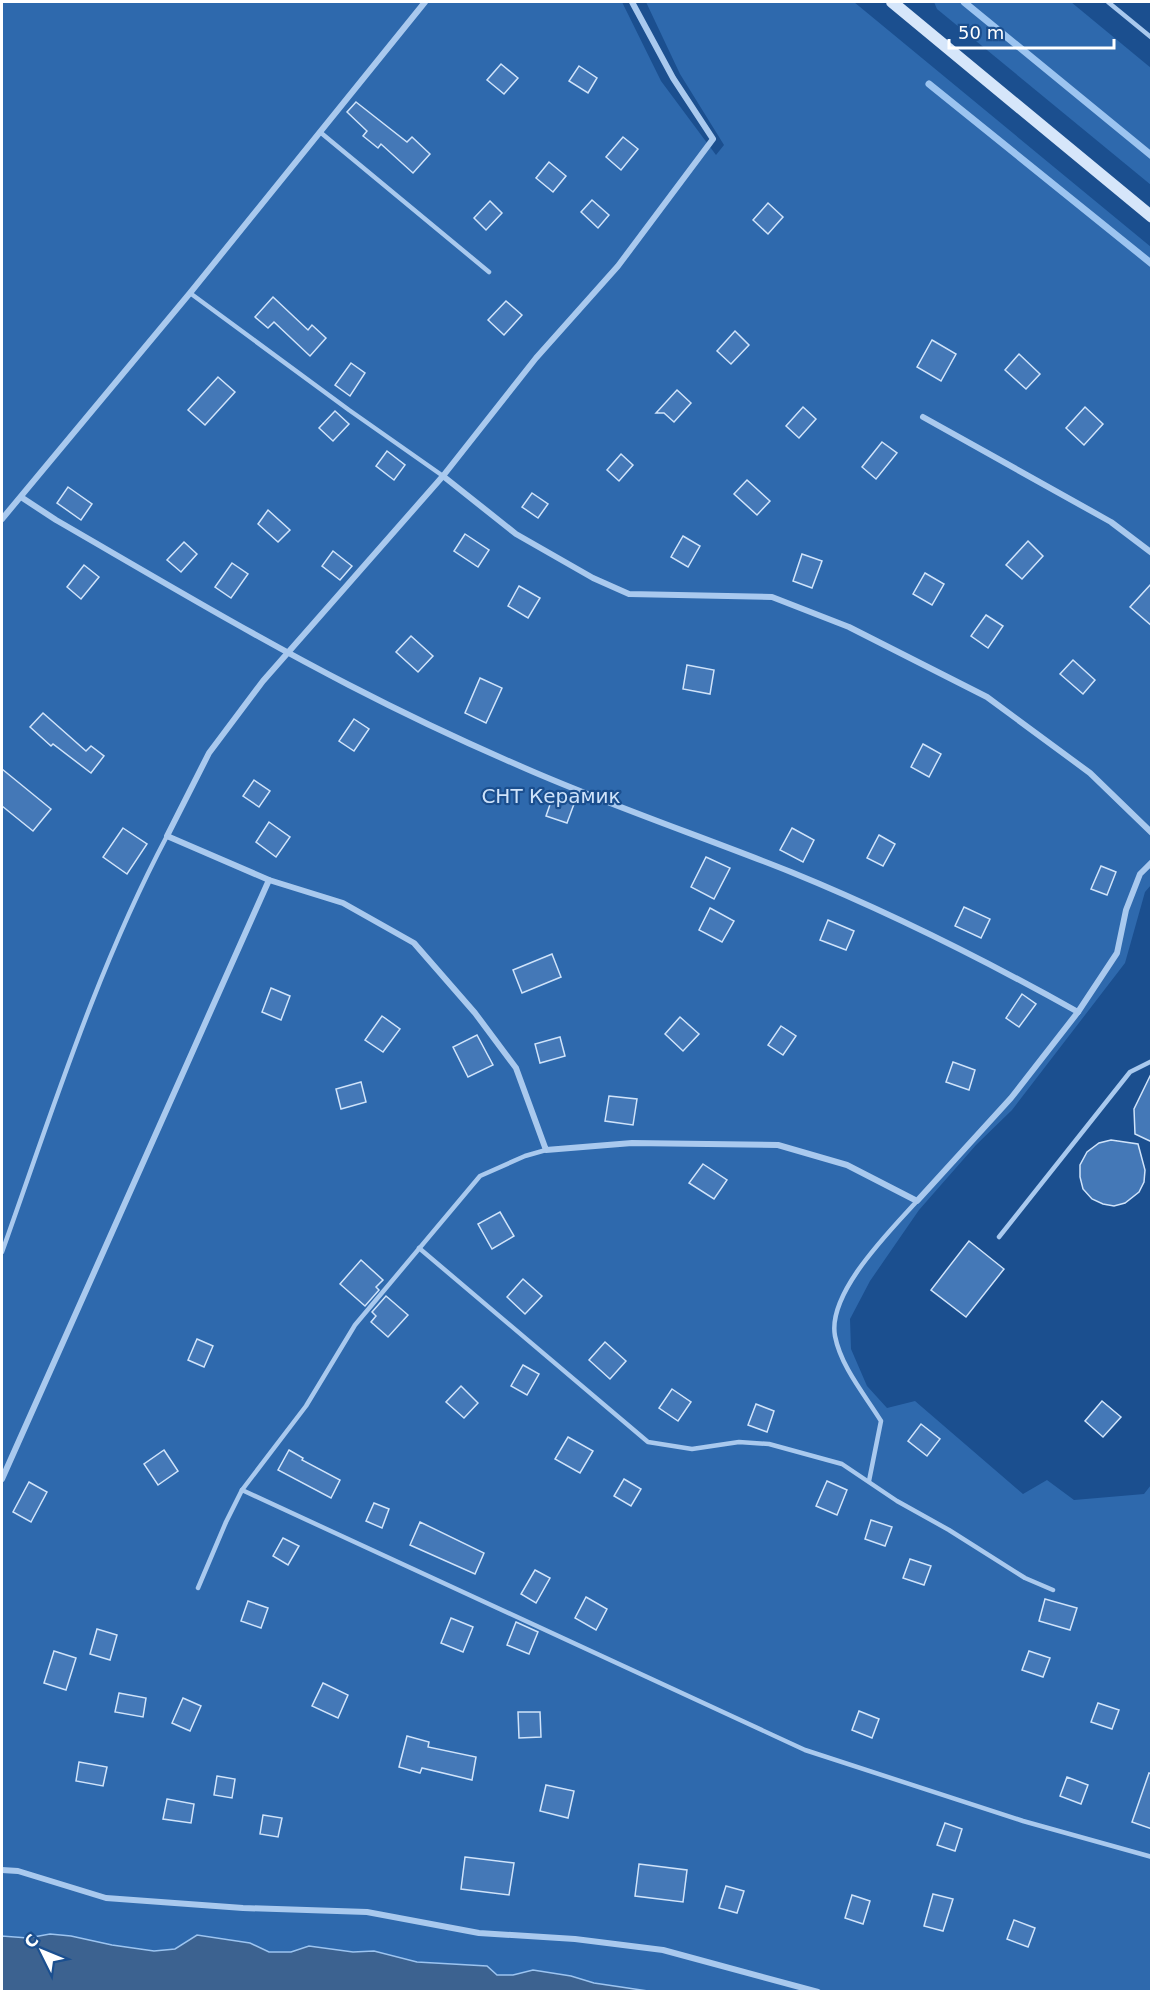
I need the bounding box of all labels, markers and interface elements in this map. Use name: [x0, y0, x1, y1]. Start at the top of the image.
scale bar: [949, 12, 1114, 50]
text: 50 m: [958, 22, 1004, 43]
park label: СНТ Керамик: [481, 784, 621, 808]
north arrow: [12, 1921, 72, 1981]
text: С: [20, 1930, 42, 1952]

